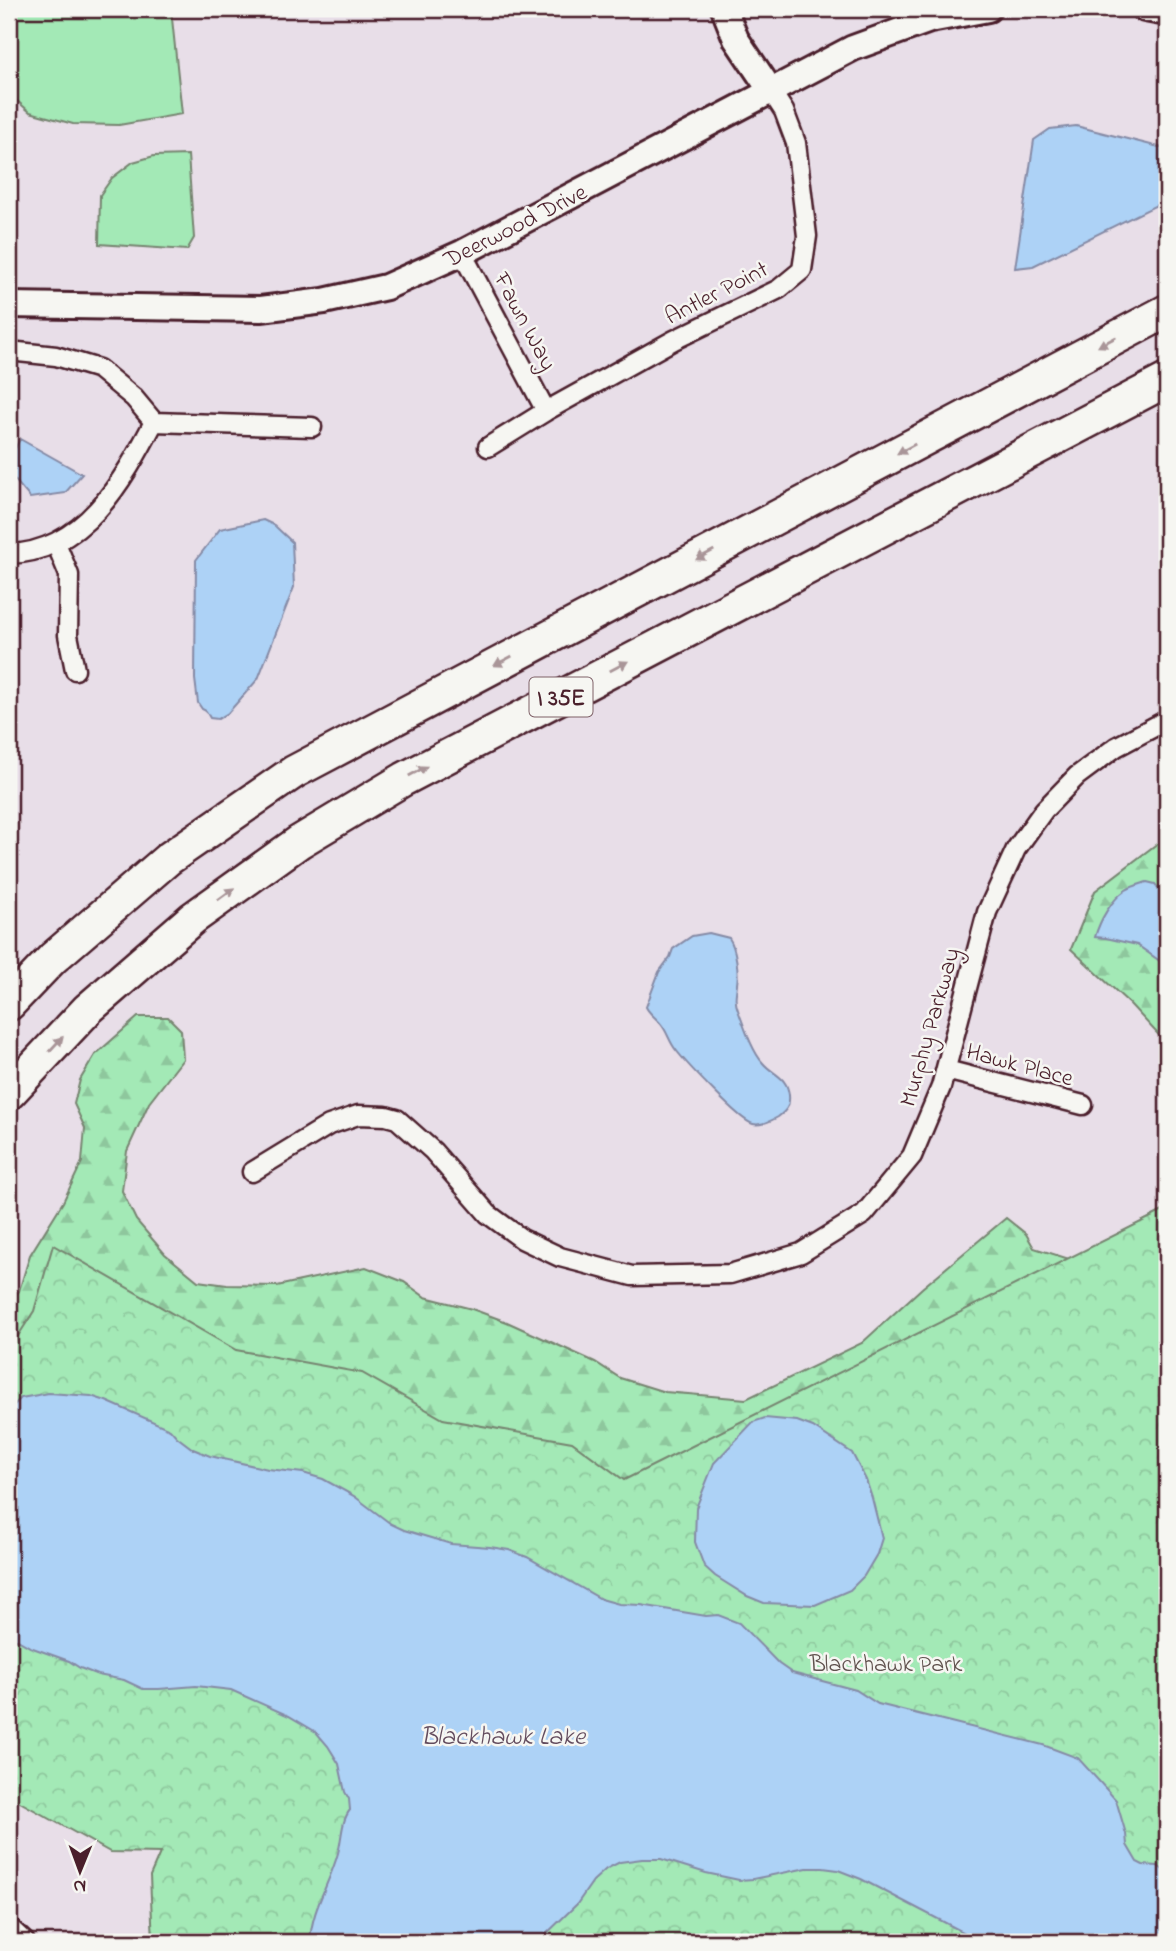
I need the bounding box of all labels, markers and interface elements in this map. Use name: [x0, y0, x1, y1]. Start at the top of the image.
street label: Deerwood Drive: [438, 176, 594, 279]
street label: Antler Point: [659, 253, 775, 335]
street label: Fawn Way: [482, 266, 564, 378]
one-way arrow: [1097, 337, 1117, 348]
one-way arrow: [896, 443, 916, 454]
one-way arrow: [695, 549, 714, 561]
one-way arrow: [494, 655, 513, 667]
one-way arrow: [610, 660, 629, 672]
road number: I 35E: [530, 678, 592, 716]
one-way arrow: [408, 766, 428, 777]
one-way arrow: [217, 887, 236, 901]
street label: Murphy Parkway: [892, 944, 972, 1112]
one-way arrow: [47, 1035, 64, 1052]
street label: Hawk Place: [962, 1035, 1077, 1098]
park label: Blackhawk Park: [809, 1648, 963, 1683]
water label: Blackhawk Lake: [421, 1719, 587, 1757]
north arrow: [46, 1836, 116, 1906]
text: N: [73, 1872, 86, 1899]

